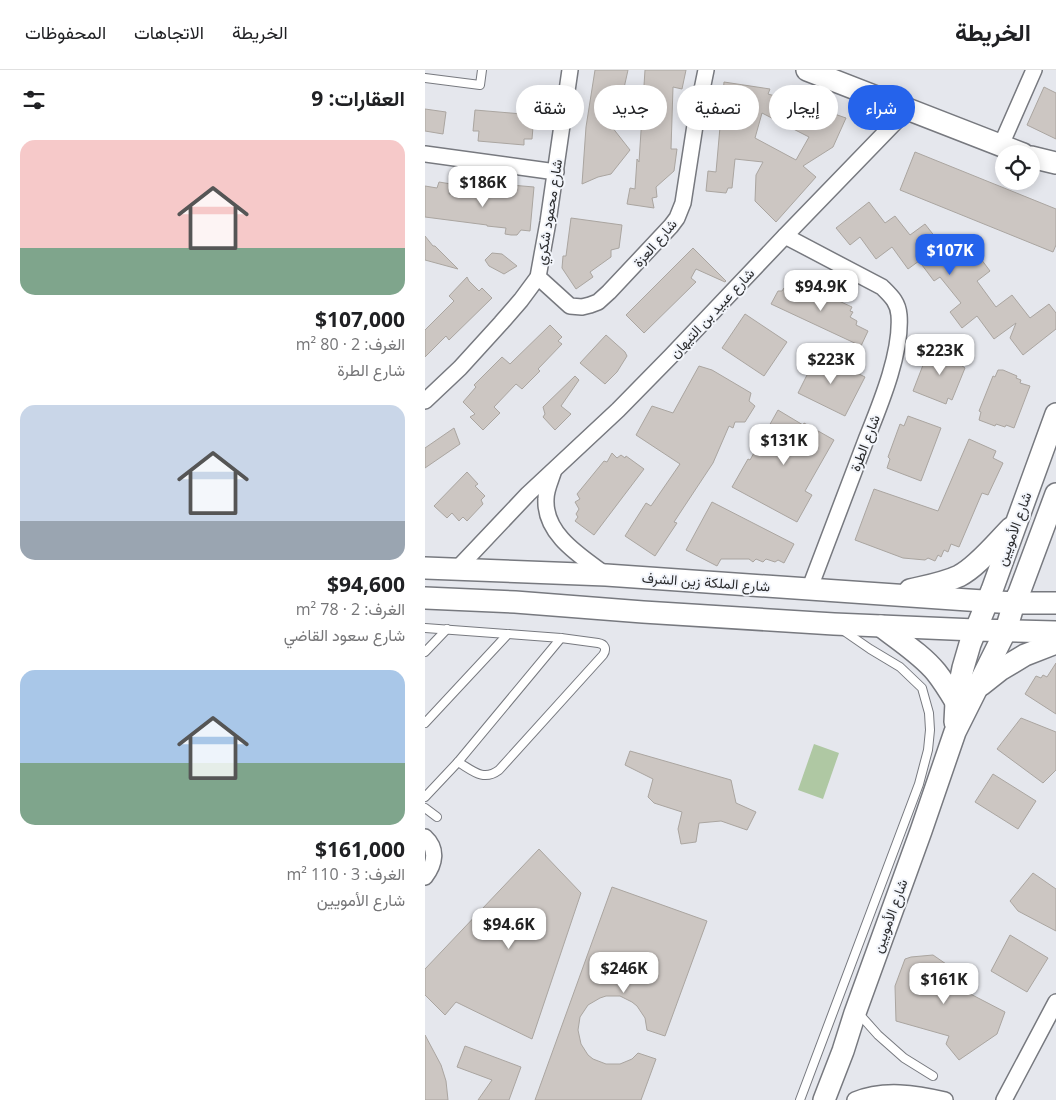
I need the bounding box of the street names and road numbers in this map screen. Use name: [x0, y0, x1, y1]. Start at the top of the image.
street label: شارع محمود شكري: [531, 158, 569, 267]
street label: شارع العزة: [628, 215, 682, 272]
street label: شارع عبيد بن التيهان: [665, 264, 760, 363]
street label: شارع الطرة: [845, 412, 886, 475]
street label: شارع الأمويين: [991, 489, 1038, 569]
street label: شارع الملكة زين الشرف: [641, 568, 771, 597]
street label: شارع الأمويين: [867, 876, 914, 956]

